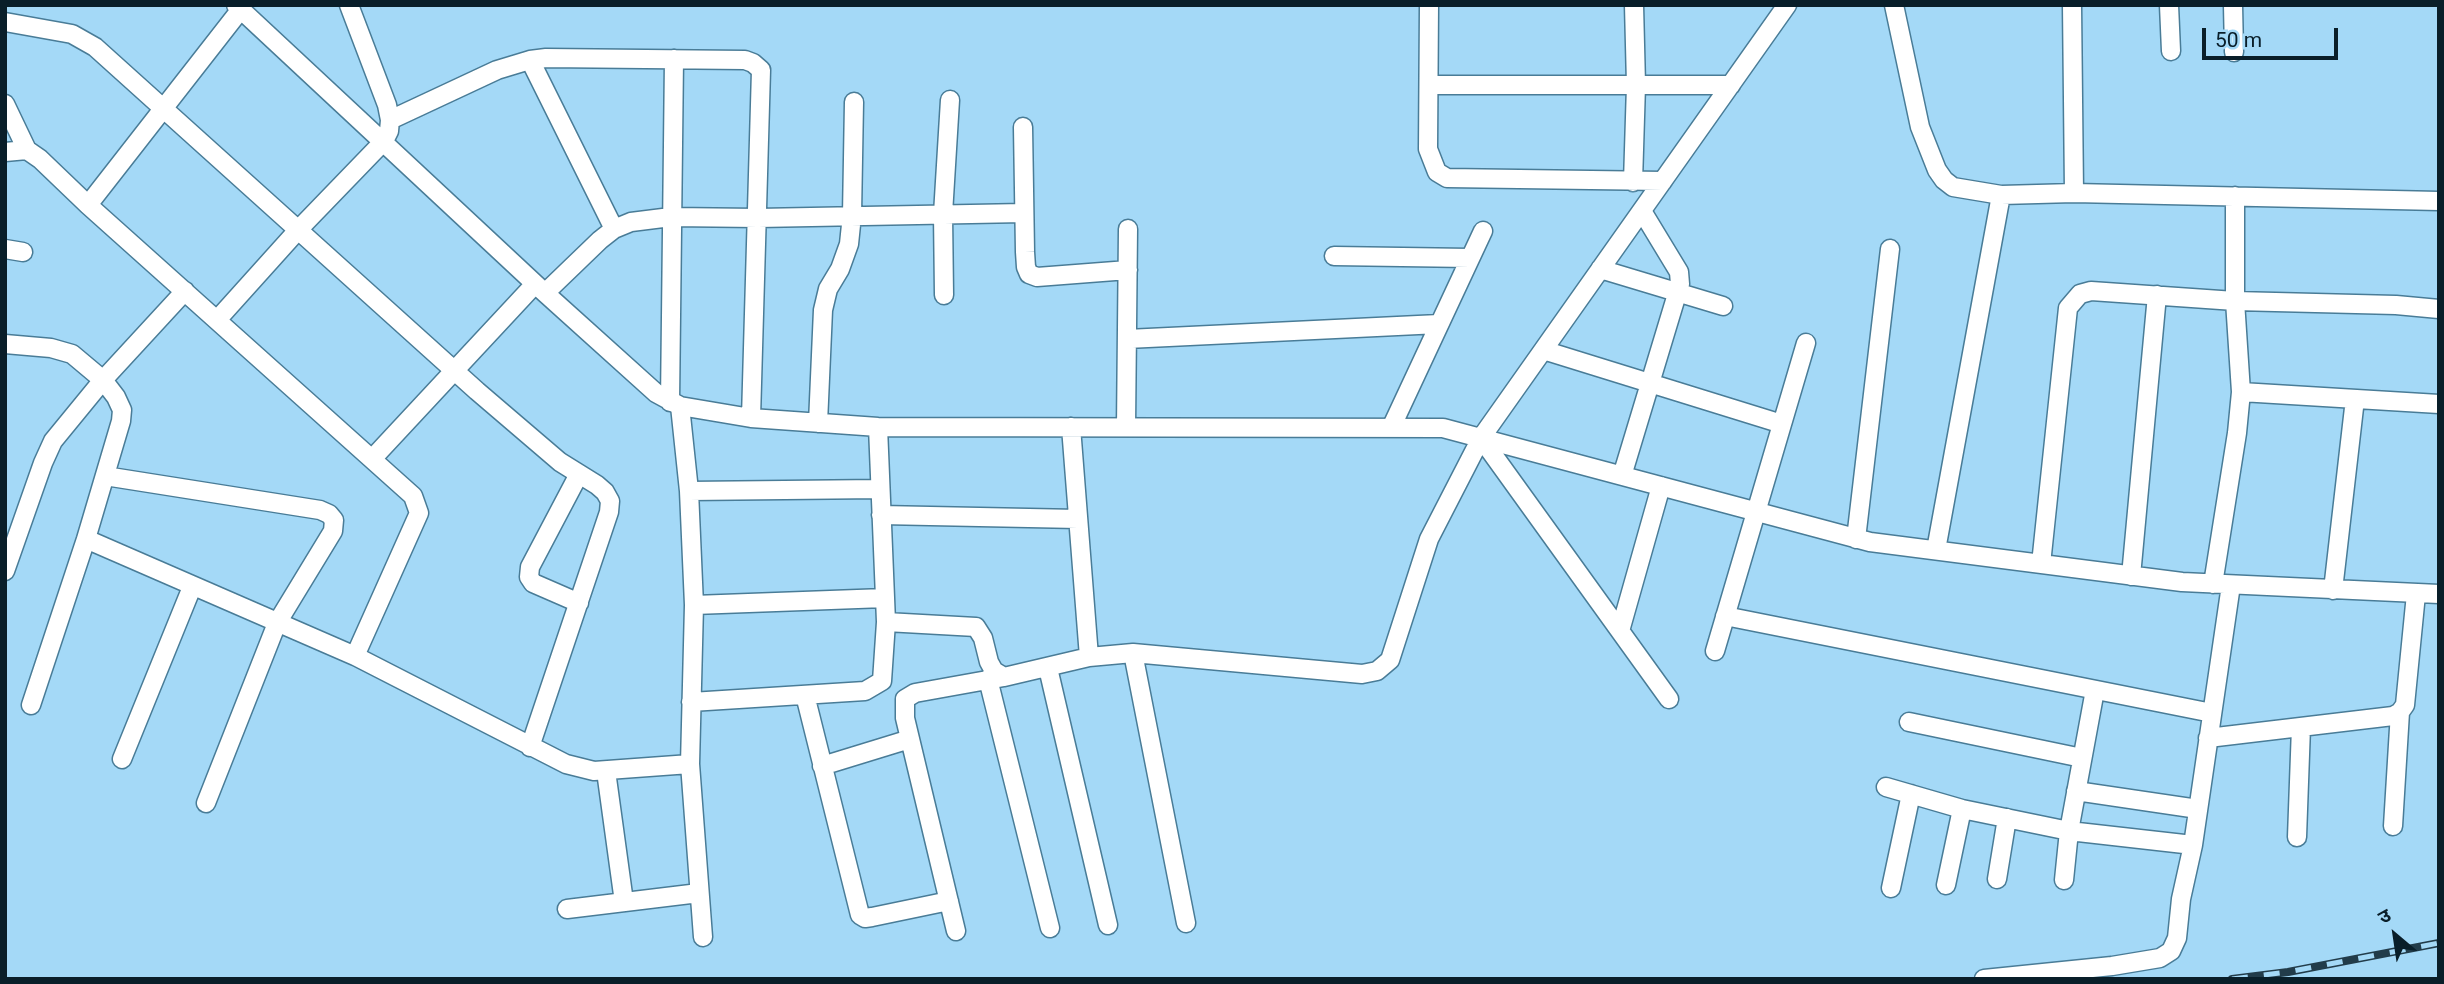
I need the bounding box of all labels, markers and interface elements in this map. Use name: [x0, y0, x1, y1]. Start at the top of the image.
scale bar: [2206, 14, 2342, 58]
text: 50 m: [2215, 28, 2262, 52]
north arrow: [2360, 900, 2430, 970]
text: उ: [2374, 903, 2395, 929]

